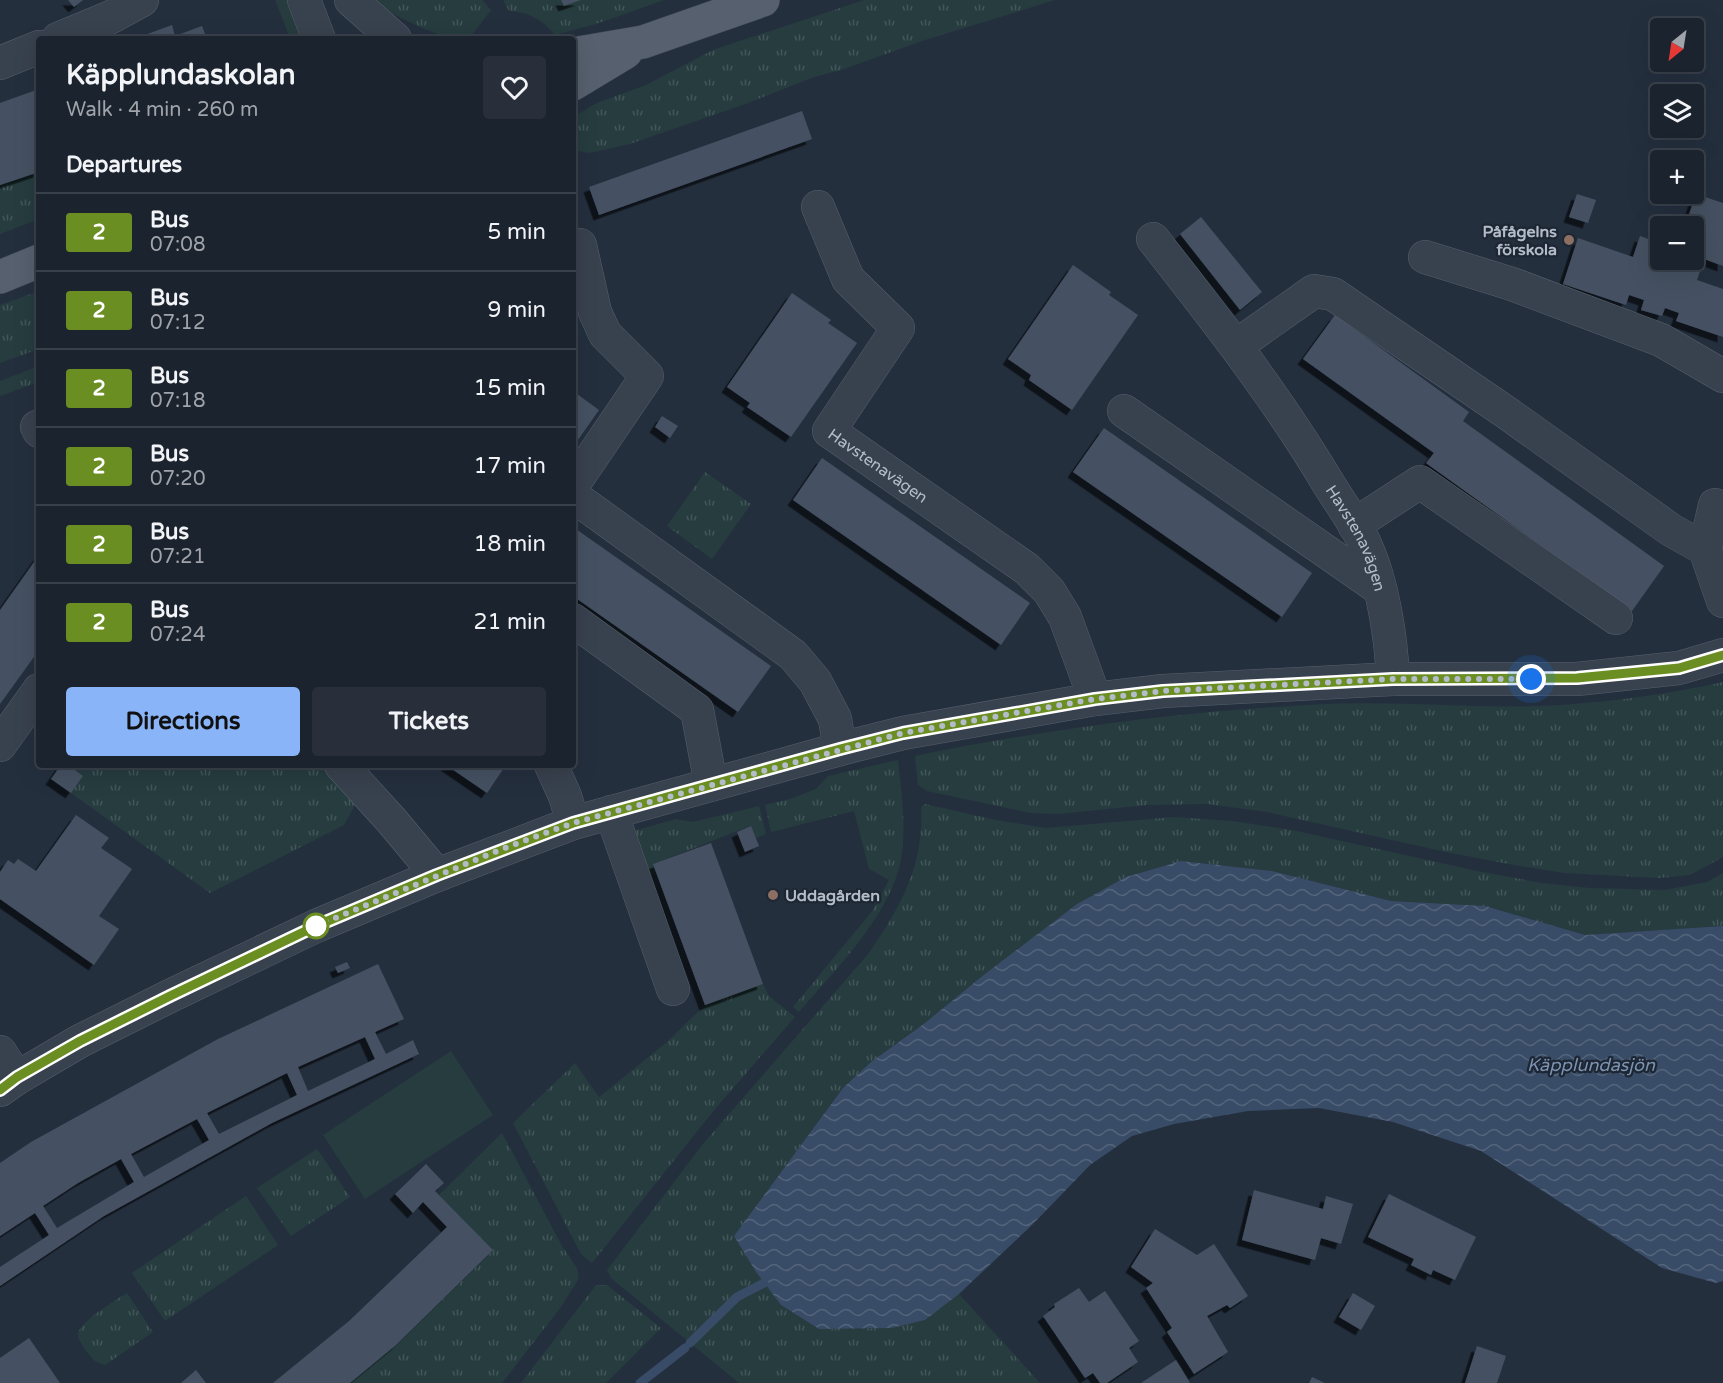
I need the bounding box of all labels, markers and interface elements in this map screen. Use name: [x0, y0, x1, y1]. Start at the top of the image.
north arrow: [1650, 18, 1704, 72]
map controls: [1650, 18, 1704, 270]
button: heart: [483, 56, 546, 119]
text: Käpplundaskolan: [66, 58, 296, 92]
button: layers: [1650, 84, 1704, 138]
text: Walk · 4 min · 260 m: [66, 98, 258, 122]
button: +: [1650, 150, 1704, 204]
text: Departures: [66, 152, 182, 178]
text: Bus: [150, 207, 189, 233]
button: −: [1650, 216, 1704, 270]
text: 5 min: [487, 219, 546, 245]
text: 2: [92, 220, 106, 245]
place label: Påfågelns förskola: [1482, 222, 1557, 260]
text: 07:08: [150, 233, 205, 257]
marker: Påfågelns förskola: [1562, 233, 1576, 247]
text: Bus: [150, 285, 189, 311]
text: 9 min: [487, 297, 546, 323]
text: 2: [92, 298, 106, 323]
text: 07:12: [150, 311, 205, 335]
text: Bus: [150, 363, 189, 389]
text: 15 min: [474, 375, 546, 401]
text: 2: [92, 376, 106, 401]
text: 07:18: [150, 389, 205, 413]
street label: Havstenavägen: [824, 424, 931, 508]
text: Bus: [150, 441, 189, 467]
text: 17 min: [474, 453, 546, 479]
text: 2: [92, 454, 106, 479]
text: 07:20: [150, 467, 205, 491]
street label: Havstenavägen: [1321, 482, 1390, 594]
text: Bus: [150, 519, 189, 545]
text: 18 min: [474, 531, 546, 557]
text: 2: [92, 532, 106, 557]
text: 07:21: [150, 545, 205, 569]
text: Bus: [150, 597, 189, 623]
text: 21 min: [474, 609, 546, 635]
text: 2: [92, 610, 106, 635]
text: 07:24: [150, 623, 205, 647]
your location: [1516, 664, 1546, 694]
button: Directions: [66, 687, 300, 756]
button: Tickets: [312, 687, 546, 756]
place label: Uddagården: [785, 886, 880, 906]
marker: Uddagården: [766, 888, 780, 902]
unlabelled marker: [303, 913, 329, 939]
water label: Käpplundasjön: [1527, 1054, 1656, 1076]

